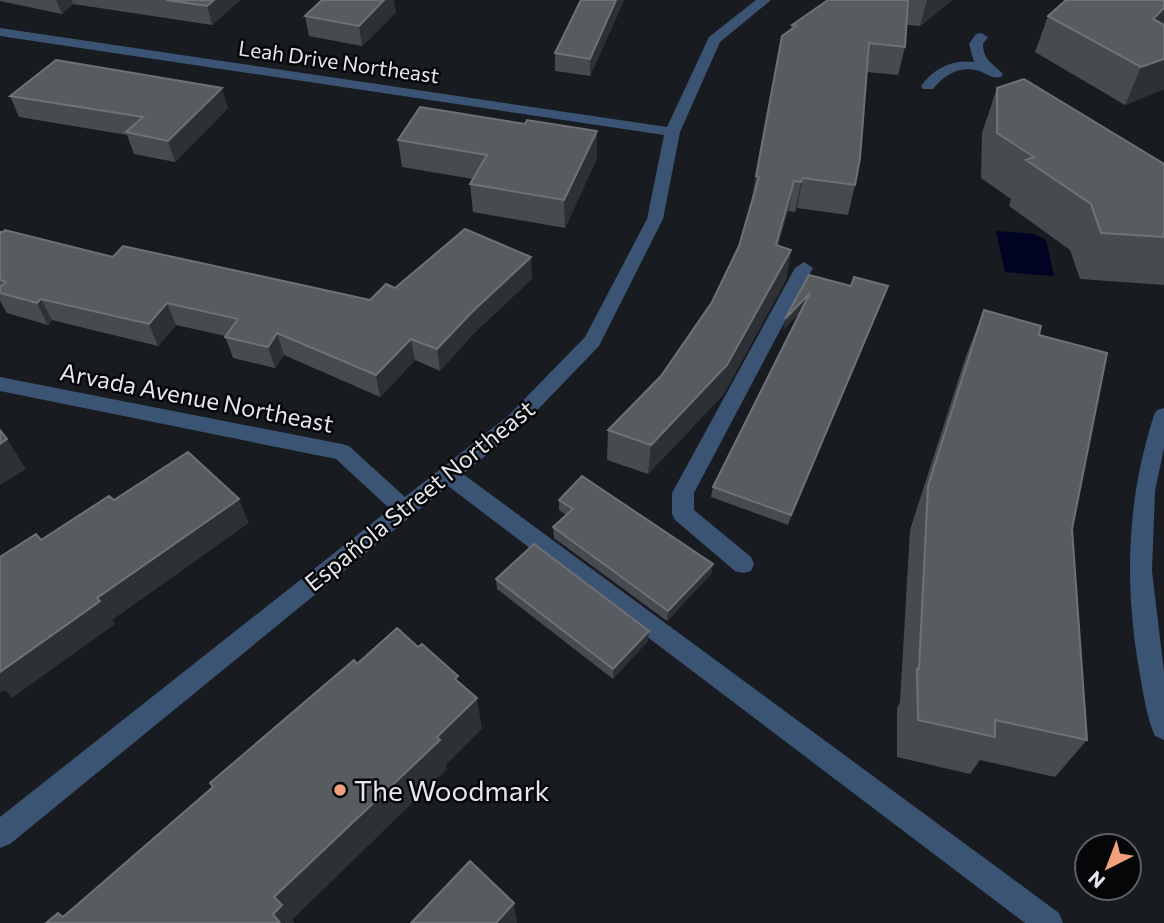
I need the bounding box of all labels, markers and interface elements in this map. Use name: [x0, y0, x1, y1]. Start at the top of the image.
street label: Leah Drive Northeast: [237, 35, 441, 87]
street label: Arvada Avenue Northeast: [58, 356, 336, 438]
street label: Española Street Northeast: [298, 393, 540, 597]
place label: The Woodmark: [354, 773, 550, 807]
marker: The Woodmark: [332, 782, 348, 798]
north arrow: [1073, 832, 1143, 902]
text: N: [1083, 867, 1109, 893]

